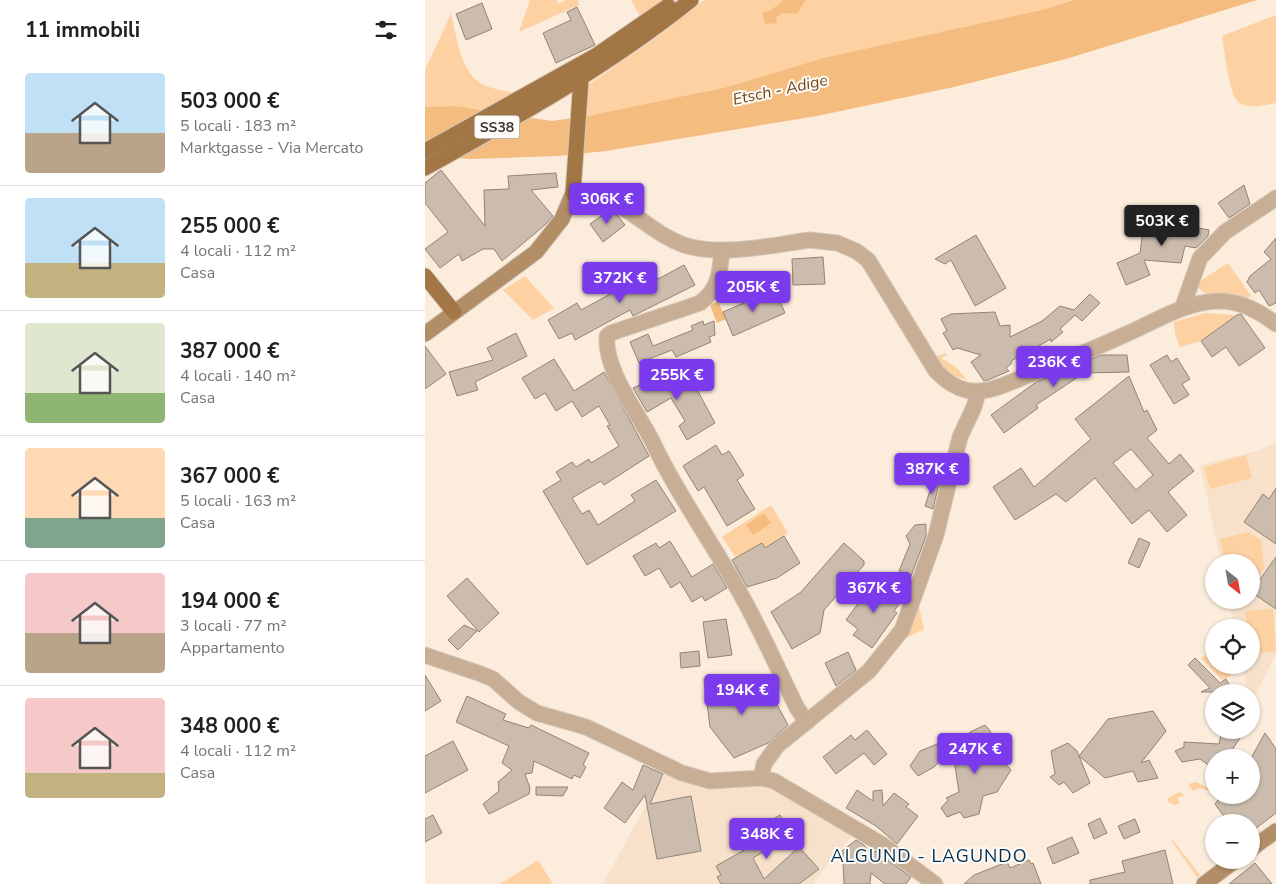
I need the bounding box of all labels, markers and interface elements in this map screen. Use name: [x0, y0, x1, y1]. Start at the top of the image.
text: 11 immobili: [25, 16, 140, 44]
icon: filters: [372, 16, 400, 44]
water label: Etsch - Adige: [731, 69, 830, 111]
text: 503 000 €: [180, 87, 280, 115]
icon: home: [65, 93, 125, 153]
text: 5 locali · 183 m²: [180, 115, 296, 137]
road number: SS38: [475, 115, 519, 138]
text: Marktgasse - Via Mercato: [180, 137, 363, 159]
pin: 306K €: [566, 182, 648, 225]
text: 306K €: [580, 188, 634, 210]
pin: 503K €: [1121, 204, 1203, 247]
text: 503K €: [1135, 210, 1189, 232]
text: 255 000 €: [180, 212, 280, 240]
icon: home: [65, 218, 125, 278]
text: 4 locali · 112 m²: [180, 240, 296, 262]
text: Casa: [180, 262, 215, 284]
pin: 372K €: [579, 262, 661, 304]
text: 372K €: [593, 267, 647, 289]
pin: 205K €: [712, 270, 794, 313]
text: 205K €: [726, 276, 780, 298]
text: 387 000 €: [180, 337, 280, 365]
icon: home: [65, 343, 125, 403]
pin: 236K €: [1013, 346, 1095, 388]
text: 236K €: [1027, 351, 1081, 373]
pin: 255K €: [636, 358, 718, 401]
text: 255K €: [650, 364, 704, 386]
text: 4 locali · 140 m²: [180, 365, 296, 387]
text: Casa: [180, 387, 215, 409]
pin: 387K €: [891, 452, 973, 495]
text: 387K €: [905, 458, 959, 480]
text: 367 000 €: [180, 462, 280, 490]
icon: home: [65, 468, 125, 528]
text: 5 locali · 163 m²: [180, 490, 296, 512]
text: Casa: [180, 512, 215, 534]
north arrow: [1205, 554, 1260, 609]
map controls: [1205, 554, 1260, 869]
pin: 367K €: [833, 572, 915, 614]
text: 367K €: [847, 577, 901, 599]
text: 194 000 €: [180, 587, 280, 615]
icon: home: [65, 593, 125, 653]
text: 3 locali · 77 m²: [180, 615, 287, 637]
button: locate: [1205, 619, 1260, 674]
text: Appartamento: [180, 637, 285, 659]
pin: 194K €: [701, 674, 783, 716]
text: 194K €: [715, 679, 769, 701]
button: layers: [1205, 684, 1260, 739]
text: 348 000 €: [180, 712, 280, 740]
icon: home: [65, 718, 125, 778]
pin: 247K €: [934, 732, 1016, 775]
text: 247K €: [948, 738, 1002, 760]
text: 4 locali · 112 m²: [180, 740, 296, 762]
button: +: [1205, 749, 1260, 804]
text: Casa: [180, 762, 215, 784]
button: −: [1205, 814, 1260, 869]
pin: 348K €: [726, 818, 808, 860]
text: 348K €: [740, 823, 794, 845]
district label: ALGUND - LAGUNDO: [831, 844, 1027, 868]

